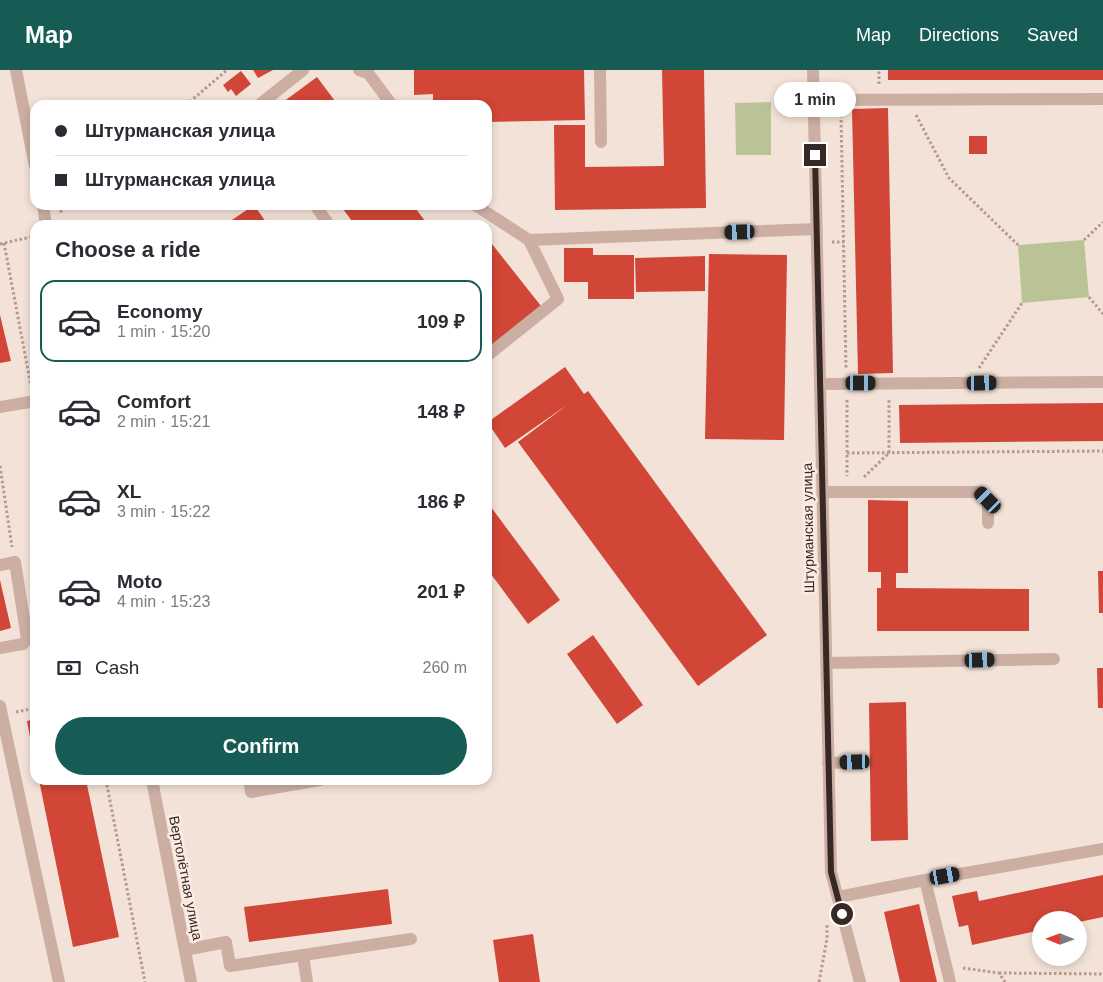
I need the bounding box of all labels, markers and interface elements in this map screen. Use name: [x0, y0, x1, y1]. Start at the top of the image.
text: Map: [25, 21, 73, 48]
text: Map: [856, 25, 891, 45]
text: Directions: [919, 25, 999, 45]
text: Saved: [1027, 25, 1078, 45]
callout: 1 min: [774, 82, 856, 118]
text: 1 min: [794, 91, 836, 108]
text: Штурманская улица: [85, 120, 275, 141]
route end: [804, 144, 826, 166]
text: Штурманская улица: [85, 169, 275, 190]
car: [724, 224, 755, 240]
text: Choose a ride: [55, 237, 200, 262]
icon: car: [57, 299, 102, 344]
text: Economy: [117, 301, 203, 322]
text: 109 ₽: [417, 311, 465, 332]
text: 1 min · 15:20: [117, 323, 210, 340]
car: [966, 375, 997, 391]
car: [846, 376, 876, 391]
icon: car: [57, 389, 102, 434]
text: Comfort: [117, 391, 191, 412]
text: 148 ₽: [417, 401, 465, 422]
text: 2 min · 15:21: [117, 413, 210, 430]
street label: Штурманская улица: [799, 462, 817, 593]
icon: car: [57, 479, 102, 524]
text: XL: [117, 481, 141, 502]
car: [972, 484, 1003, 516]
text: 186 ₽: [417, 491, 465, 512]
text: 3 min · 15:22: [117, 503, 210, 520]
icon: car: [57, 569, 102, 614]
text: Moto: [117, 571, 162, 592]
text: 201 ₽: [417, 581, 465, 602]
text: 4 min · 15:23: [117, 593, 210, 610]
car: [964, 652, 995, 668]
icon: cash: [55, 654, 83, 682]
text: Cash: [95, 657, 139, 678]
text: 260 m: [423, 659, 467, 676]
button: Confirm: [55, 717, 467, 775]
car: [839, 754, 870, 770]
street label: Вертолётная улица: [166, 815, 206, 942]
car: [928, 866, 961, 886]
route start: [831, 903, 853, 925]
north arrow: [1032, 911, 1088, 966]
map controls: [1032, 911, 1087, 966]

